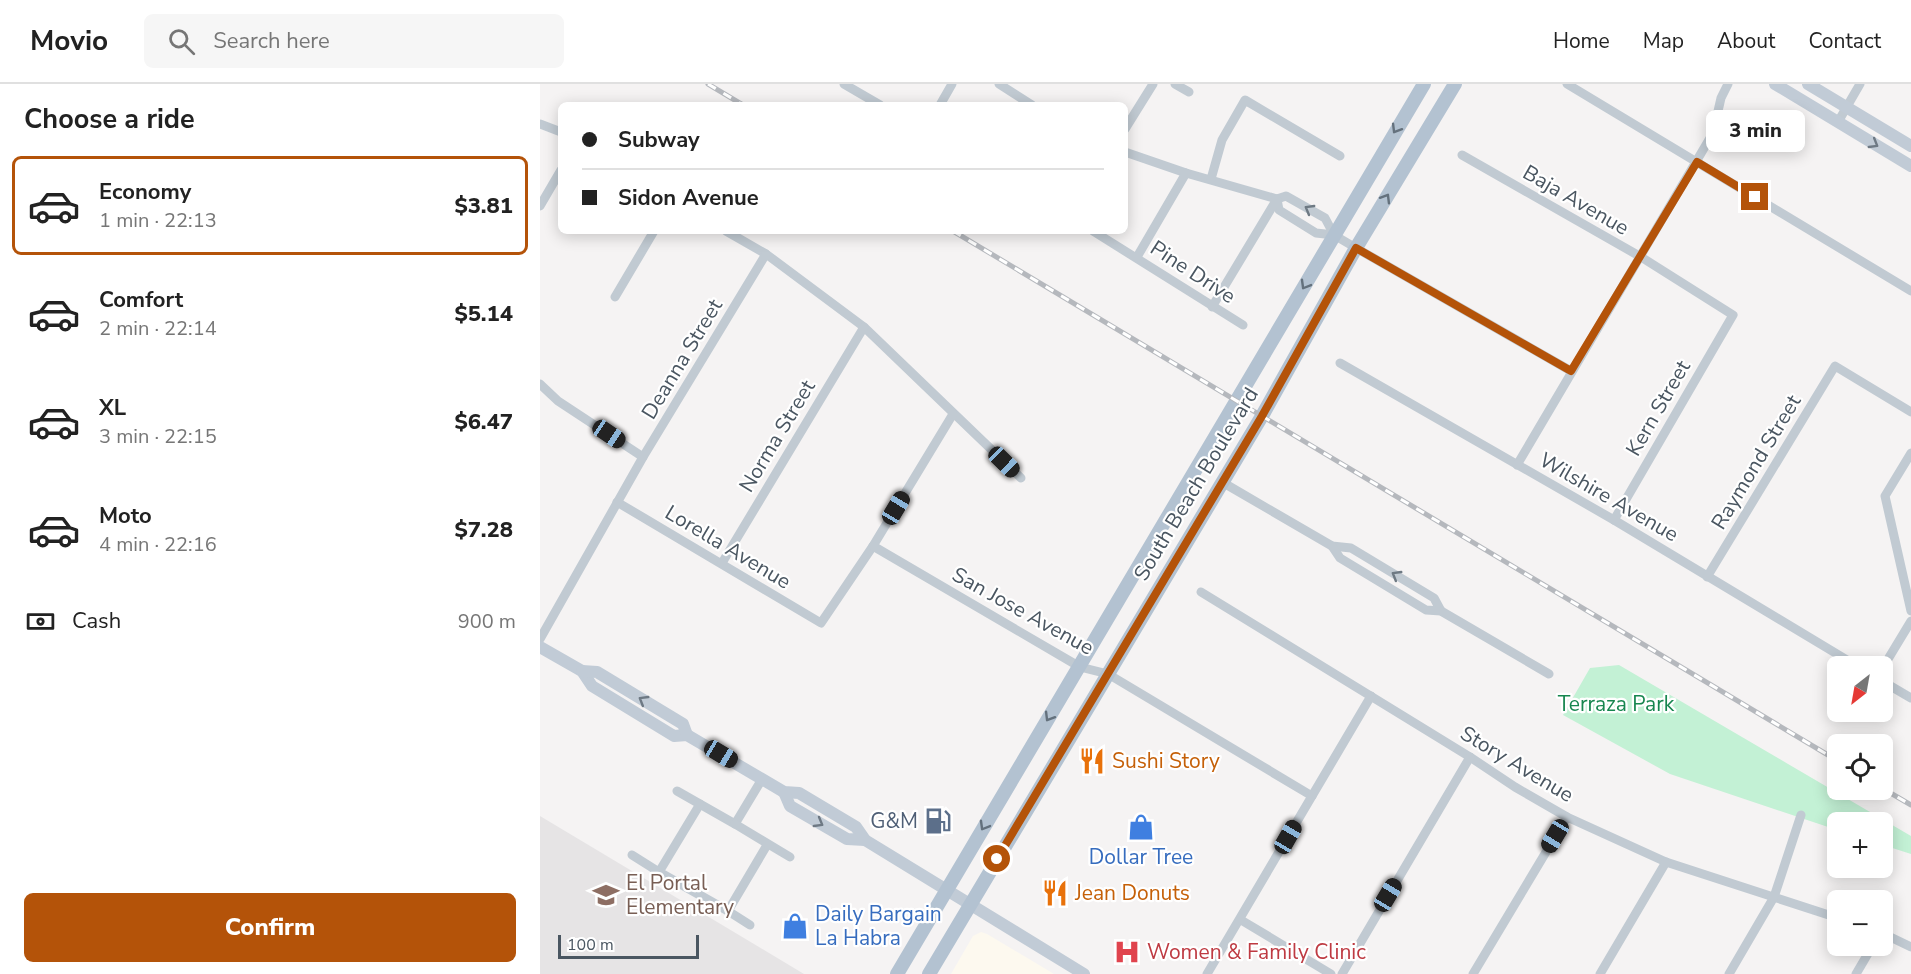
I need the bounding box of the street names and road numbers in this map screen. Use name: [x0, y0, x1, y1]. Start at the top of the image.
street label: Baja Avenue: [1518, 158, 1634, 242]
street label: Pine Drive: [1145, 234, 1241, 310]
street label: Deanna Street: [635, 293, 729, 424]
street label: Kern Street: [1619, 354, 1697, 461]
street label: Norma Street: [732, 374, 822, 497]
street label: South Beach Boulevard: [1127, 382, 1265, 586]
street label: Raymond Street: [1705, 389, 1808, 535]
street label: Wilshire Avenue: [1534, 446, 1684, 548]
street label: Lorella Avenue: [660, 498, 796, 596]
street label: San Jose Avenue: [947, 560, 1099, 662]
street label: Story Avenue: [1455, 719, 1579, 809]

